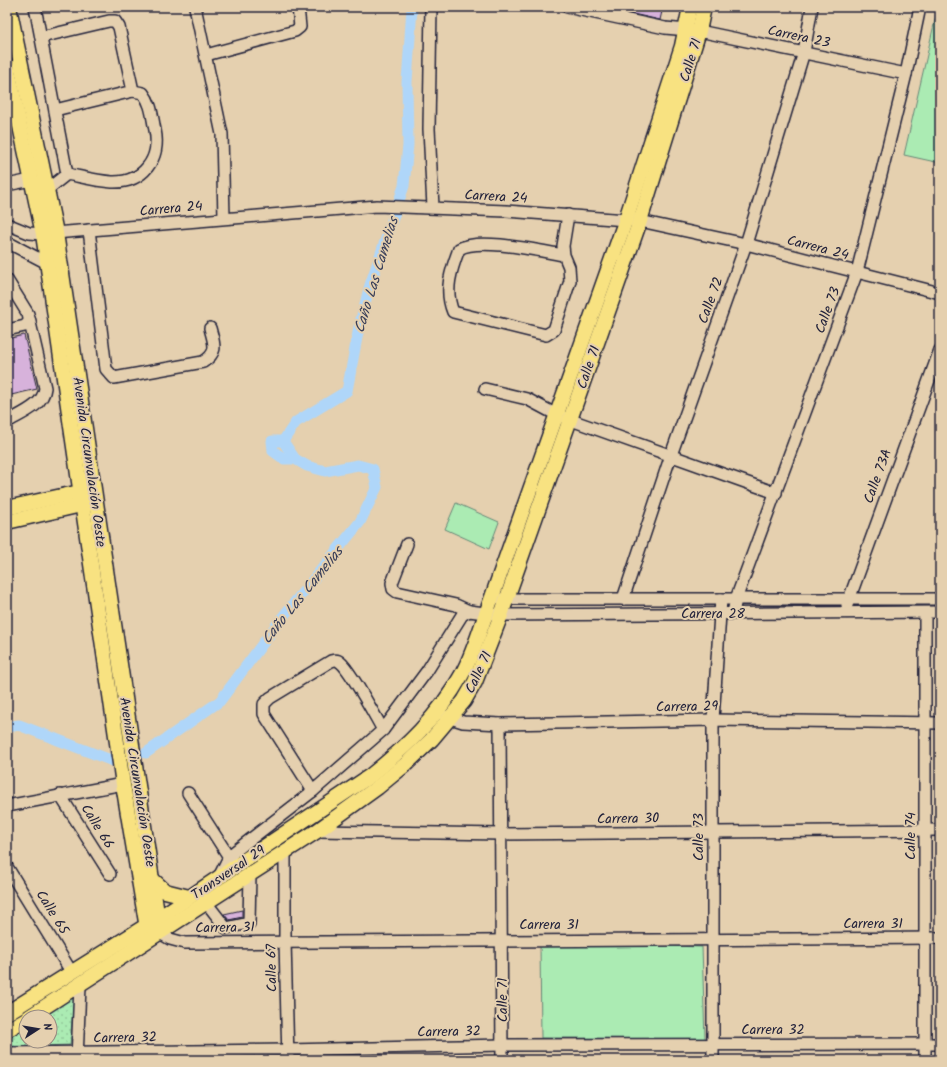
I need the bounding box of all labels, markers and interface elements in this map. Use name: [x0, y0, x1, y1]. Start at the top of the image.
street label: Carrera 23: [765, 20, 832, 54]
street label: Calle 71: [674, 36, 708, 85]
street label: Carrera 24: [464, 184, 528, 210]
street label: Carrera 24: [139, 195, 204, 223]
water label: Caño Las Camelias: [348, 213, 406, 336]
street label: Carrera 24: [784, 230, 851, 266]
street label: Calle 72: [692, 274, 730, 327]
street label: Calle 73: [809, 284, 847, 337]
street label: Calle 71: [571, 343, 607, 392]
street label: Avenida Circunvalación Oeste: [66, 376, 112, 549]
street label: Calle 73A: [858, 446, 898, 507]
water label: Caño Las Camelias: [256, 540, 351, 650]
street label: Carrera 28: [681, 603, 746, 625]
street label: Calle 71: [460, 648, 498, 697]
street label: Carrera 29: [656, 695, 719, 719]
street label: Avenida Circunvalación Oeste: [113, 696, 161, 869]
street label: Calle 66: [75, 800, 120, 853]
street label: Carrera 30: [597, 807, 659, 831]
street label: Calle 74: [900, 812, 922, 860]
street label: Calle 73: [688, 813, 710, 861]
street label: Transversal 29: [187, 840, 270, 906]
street label: Calle 65: [30, 886, 75, 940]
street label: Carrera 31: [843, 913, 903, 935]
street label: Carrera 31: [519, 914, 579, 936]
street label: Carrera 31: [195, 916, 255, 940]
street label: Calle 67: [261, 943, 283, 992]
street label: Calle 71: [492, 978, 514, 1022]
north arrow: [18, 1009, 58, 1049]
street label: Carrera 32: [741, 1019, 805, 1041]
street label: Carrera 32: [417, 1020, 481, 1044]
text: N: [37, 1022, 56, 1032]
street label: Carrera 32: [93, 1026, 157, 1050]

